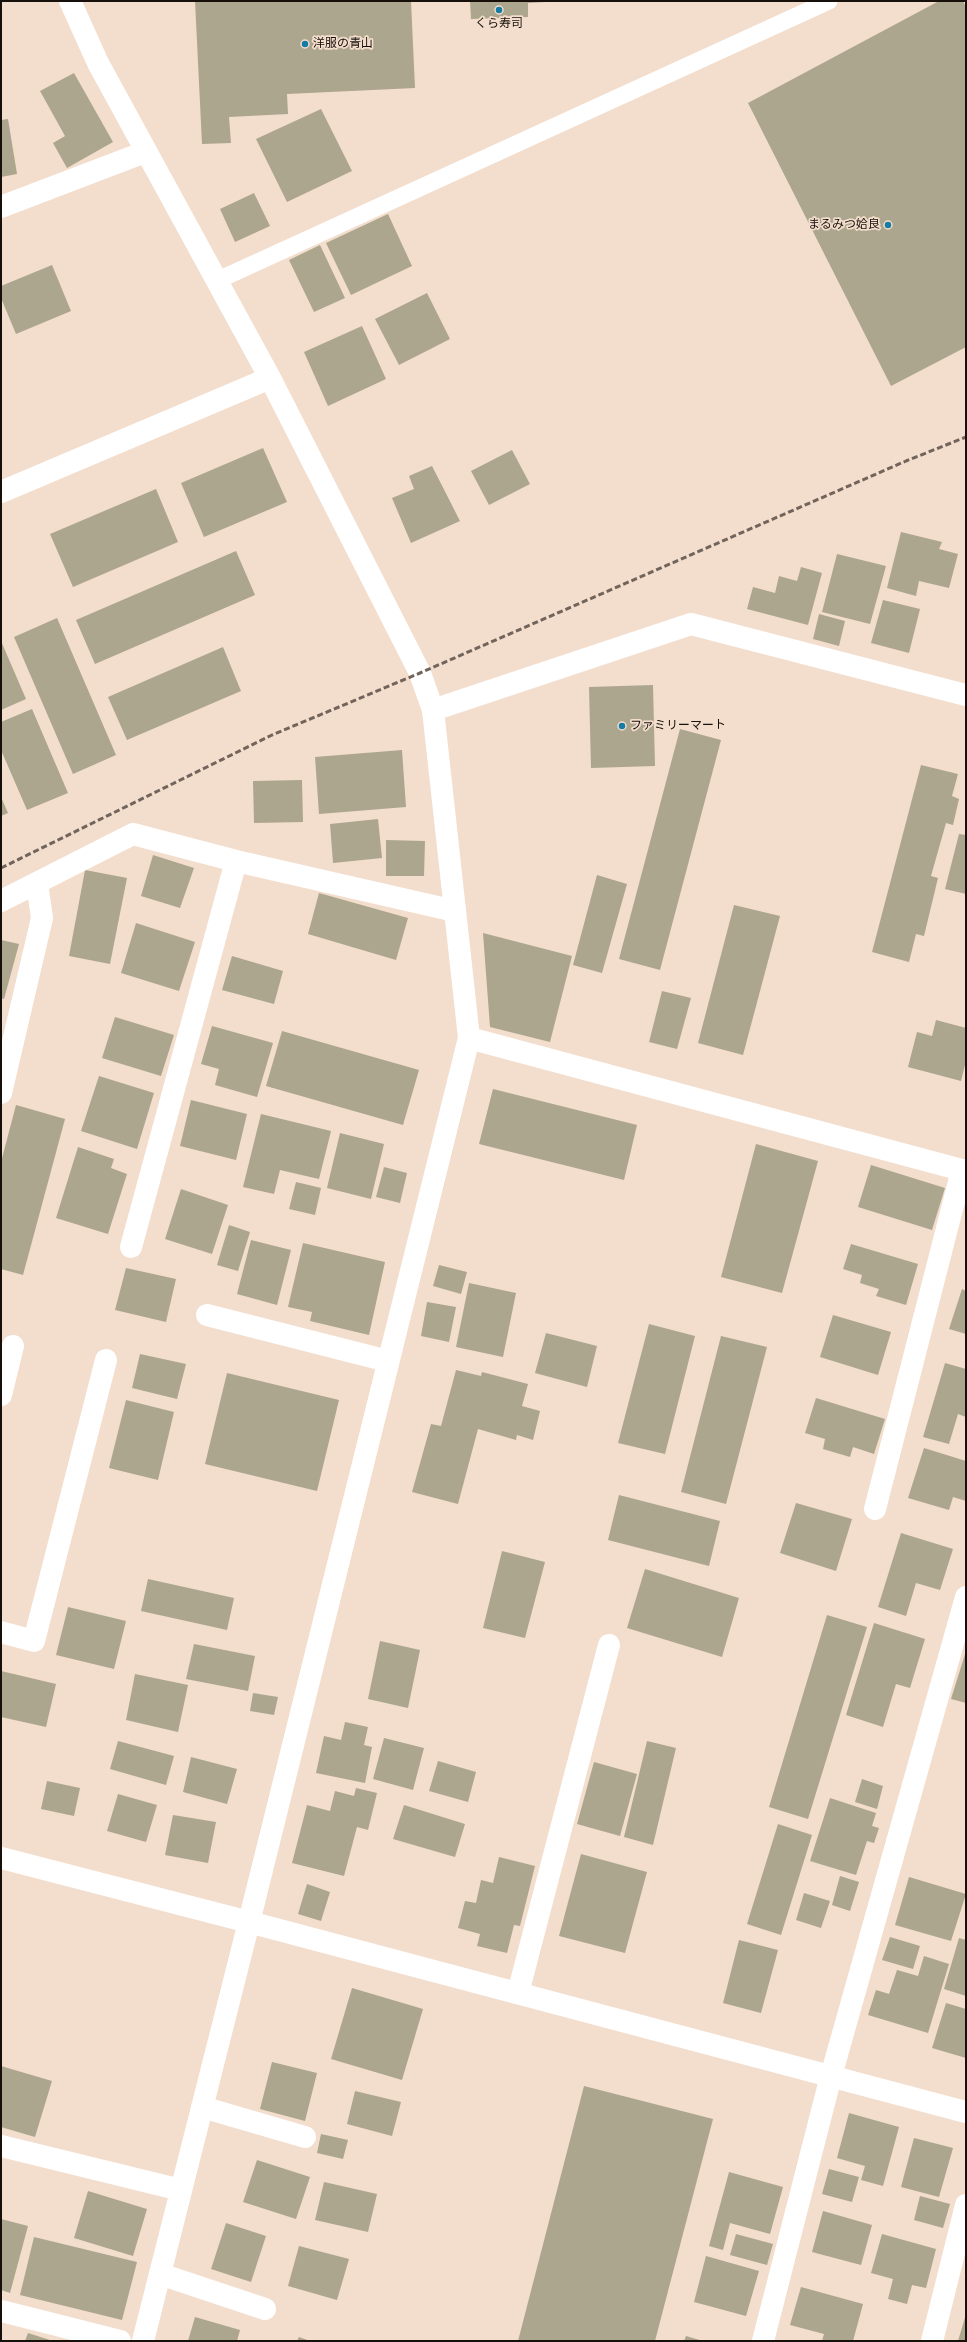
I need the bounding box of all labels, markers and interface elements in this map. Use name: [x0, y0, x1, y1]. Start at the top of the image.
marker: くら寿司: [494, 5, 504, 15]
place label: くら寿司: [475, 17, 523, 31]
place label: 洋服の青山: [313, 37, 373, 51]
marker: 洋服の青山: [300, 39, 310, 49]
place label: まるみつ姶良: [808, 218, 880, 232]
marker: まるみつ姶良: [883, 220, 893, 230]
place label: ファミリーマート: [630, 719, 726, 733]
marker: ファミリーマート: [617, 721, 627, 731]

